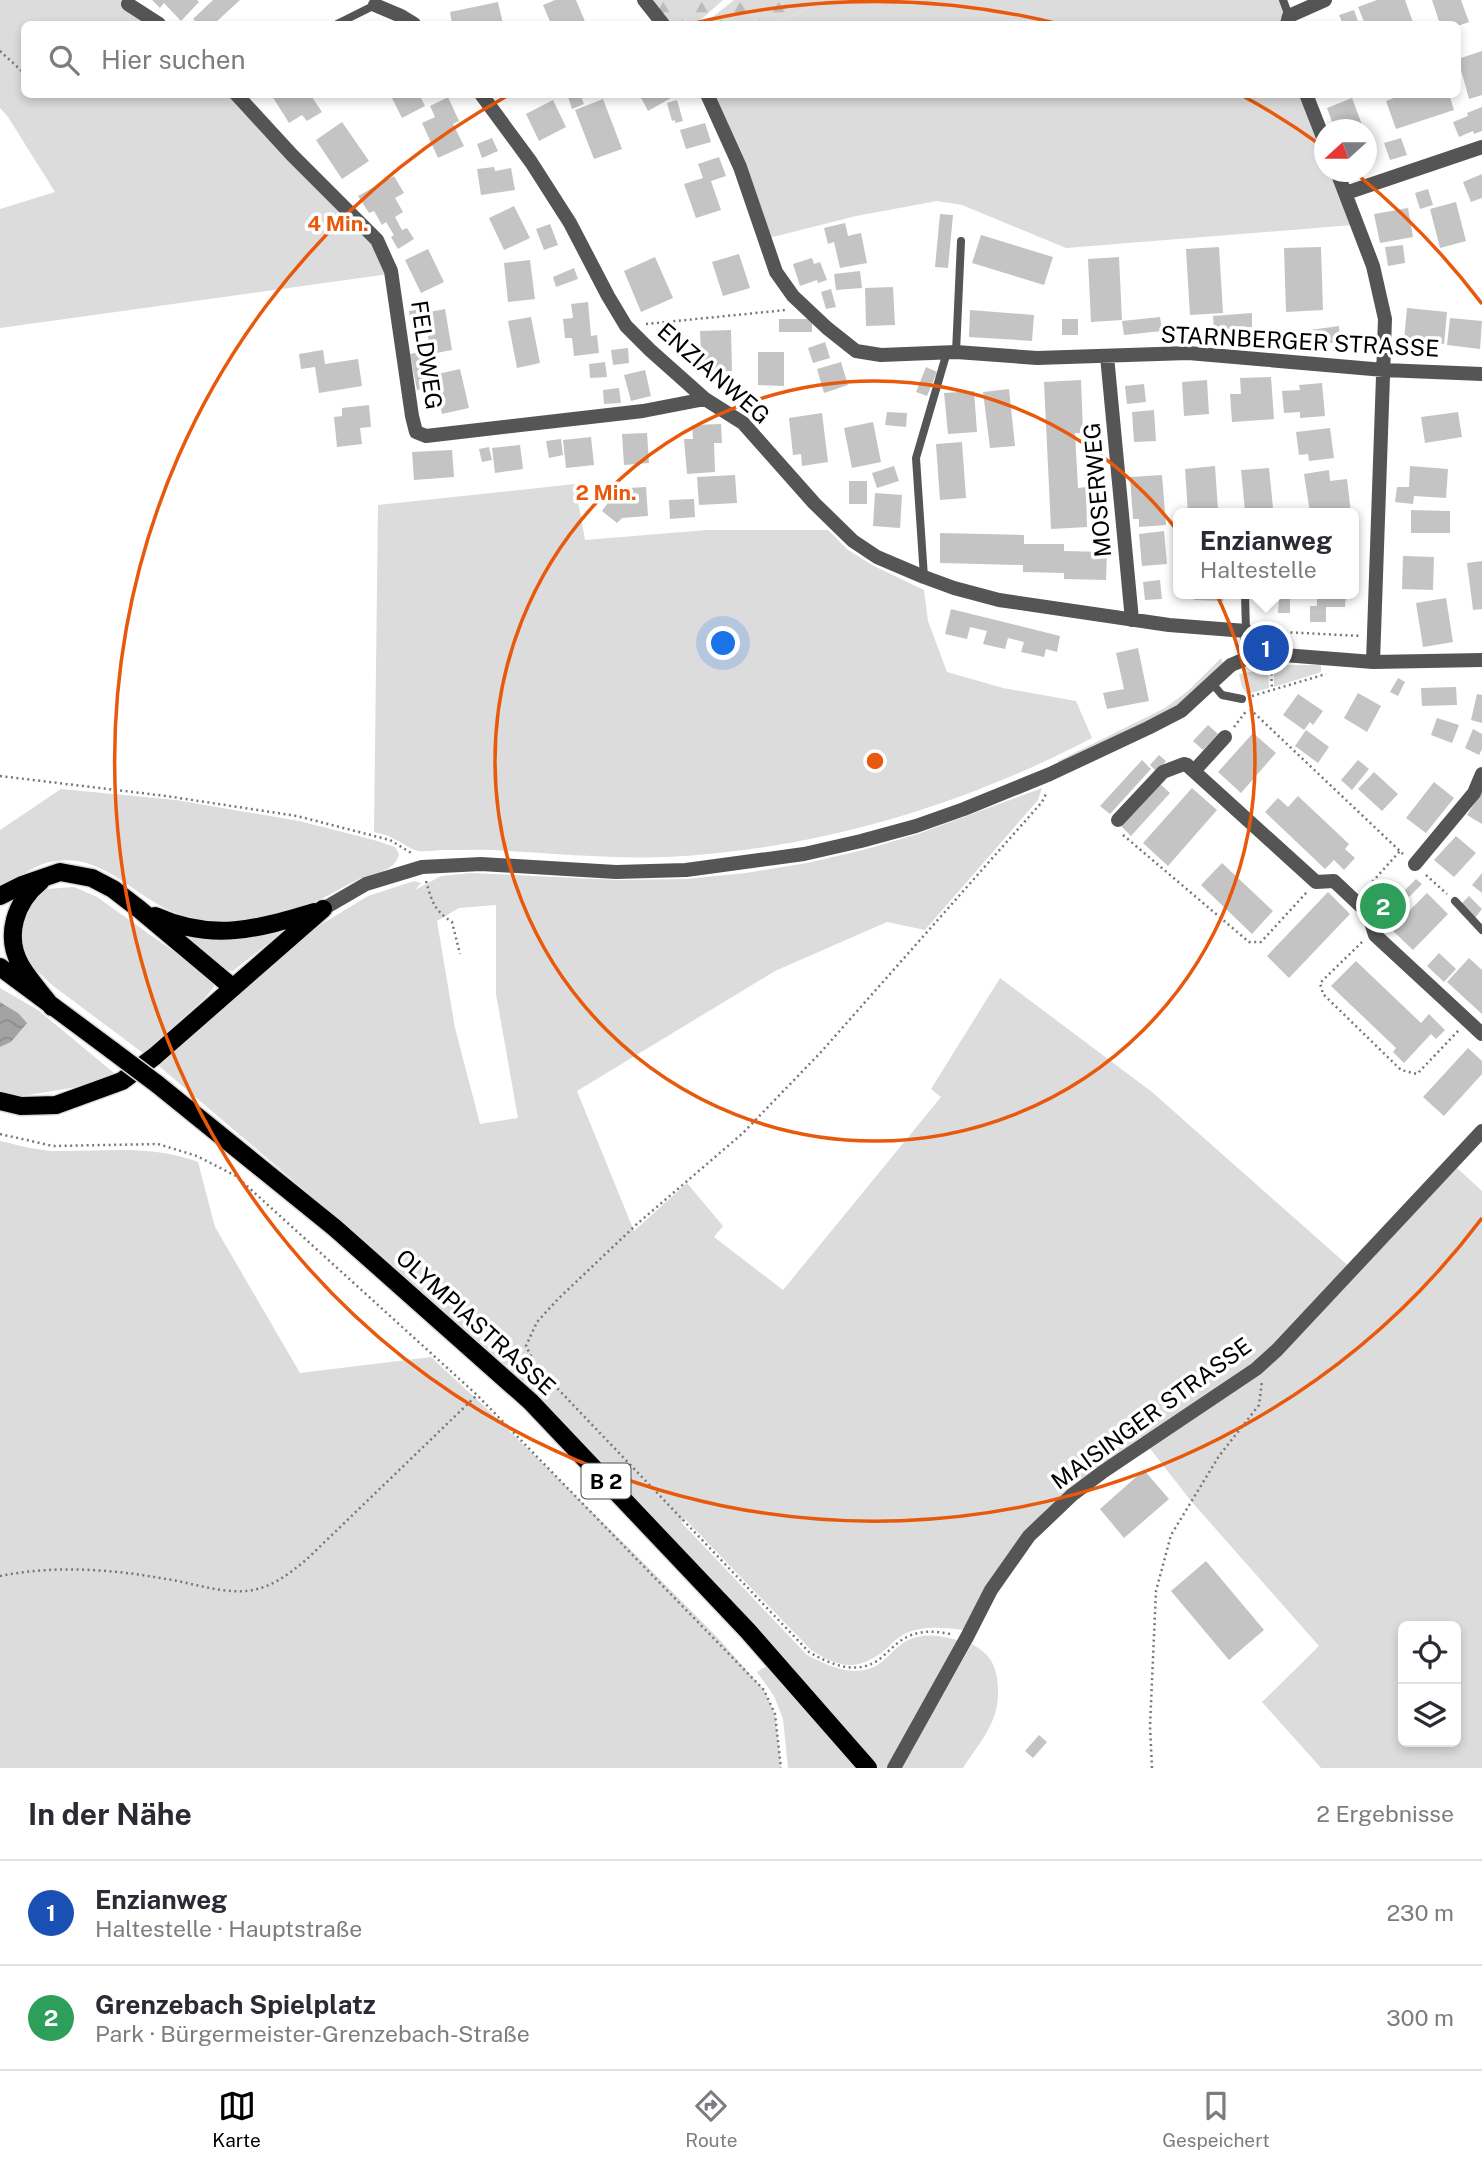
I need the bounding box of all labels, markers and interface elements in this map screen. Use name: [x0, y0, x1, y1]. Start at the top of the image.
search box: [21, 21, 1461, 98]
icon: search: [45, 41, 83, 79]
text: Hier suchen: [101, 44, 246, 75]
north arrow: [1314, 119, 1377, 182]
text: 4 Min.: [307, 211, 369, 236]
street label: FELDWEG: [406, 299, 448, 411]
street label: ENZIANWEG: [652, 317, 776, 429]
street label: STARNBERGER STRASSE: [1160, 320, 1440, 362]
street label: MOSERWEG: [1078, 422, 1116, 558]
text: 2 Min.: [575, 480, 637, 505]
popup: [1173, 508, 1359, 599]
text: Enzianweg: [1200, 525, 1332, 556]
text: Haltestelle: [1200, 556, 1317, 583]
pin: 1: [1243, 622, 1289, 674]
your location: [706, 626, 740, 660]
centre of rings: [863, 749, 887, 773]
pin: 2: [1360, 880, 1406, 932]
street label: OLYMPIASTRASSE: [391, 1243, 561, 1401]
street label: MAISINGER STRASSE: [1046, 1331, 1256, 1495]
road number: B 2: [582, 1464, 630, 1498]
map controls: [1398, 1621, 1461, 1747]
button: locate: [1398, 1621, 1461, 1684]
button: layers: [1398, 1684, 1461, 1747]
text: In der Nähe: [28, 1796, 192, 1832]
text: 2 Ergebnisse: [1316, 1800, 1454, 1827]
text: Enzianweg: [95, 1884, 227, 1915]
text: 1: [46, 1899, 56, 1926]
text: 230 m: [1386, 1899, 1454, 1926]
text: Haltestelle · Hauptstraße: [95, 1915, 362, 1942]
text: Grenzebach Spielplatz: [95, 1989, 376, 2020]
text: 2: [44, 2004, 58, 2031]
text: 300 m: [1386, 2004, 1454, 2031]
text: Park · Bürgermeister-Grenzebach-Straße: [95, 2020, 530, 2047]
tab: Karte: [212, 2087, 261, 2151]
tab: Route: [685, 2087, 738, 2151]
tab: Gespeichert: [1162, 2087, 1270, 2151]

